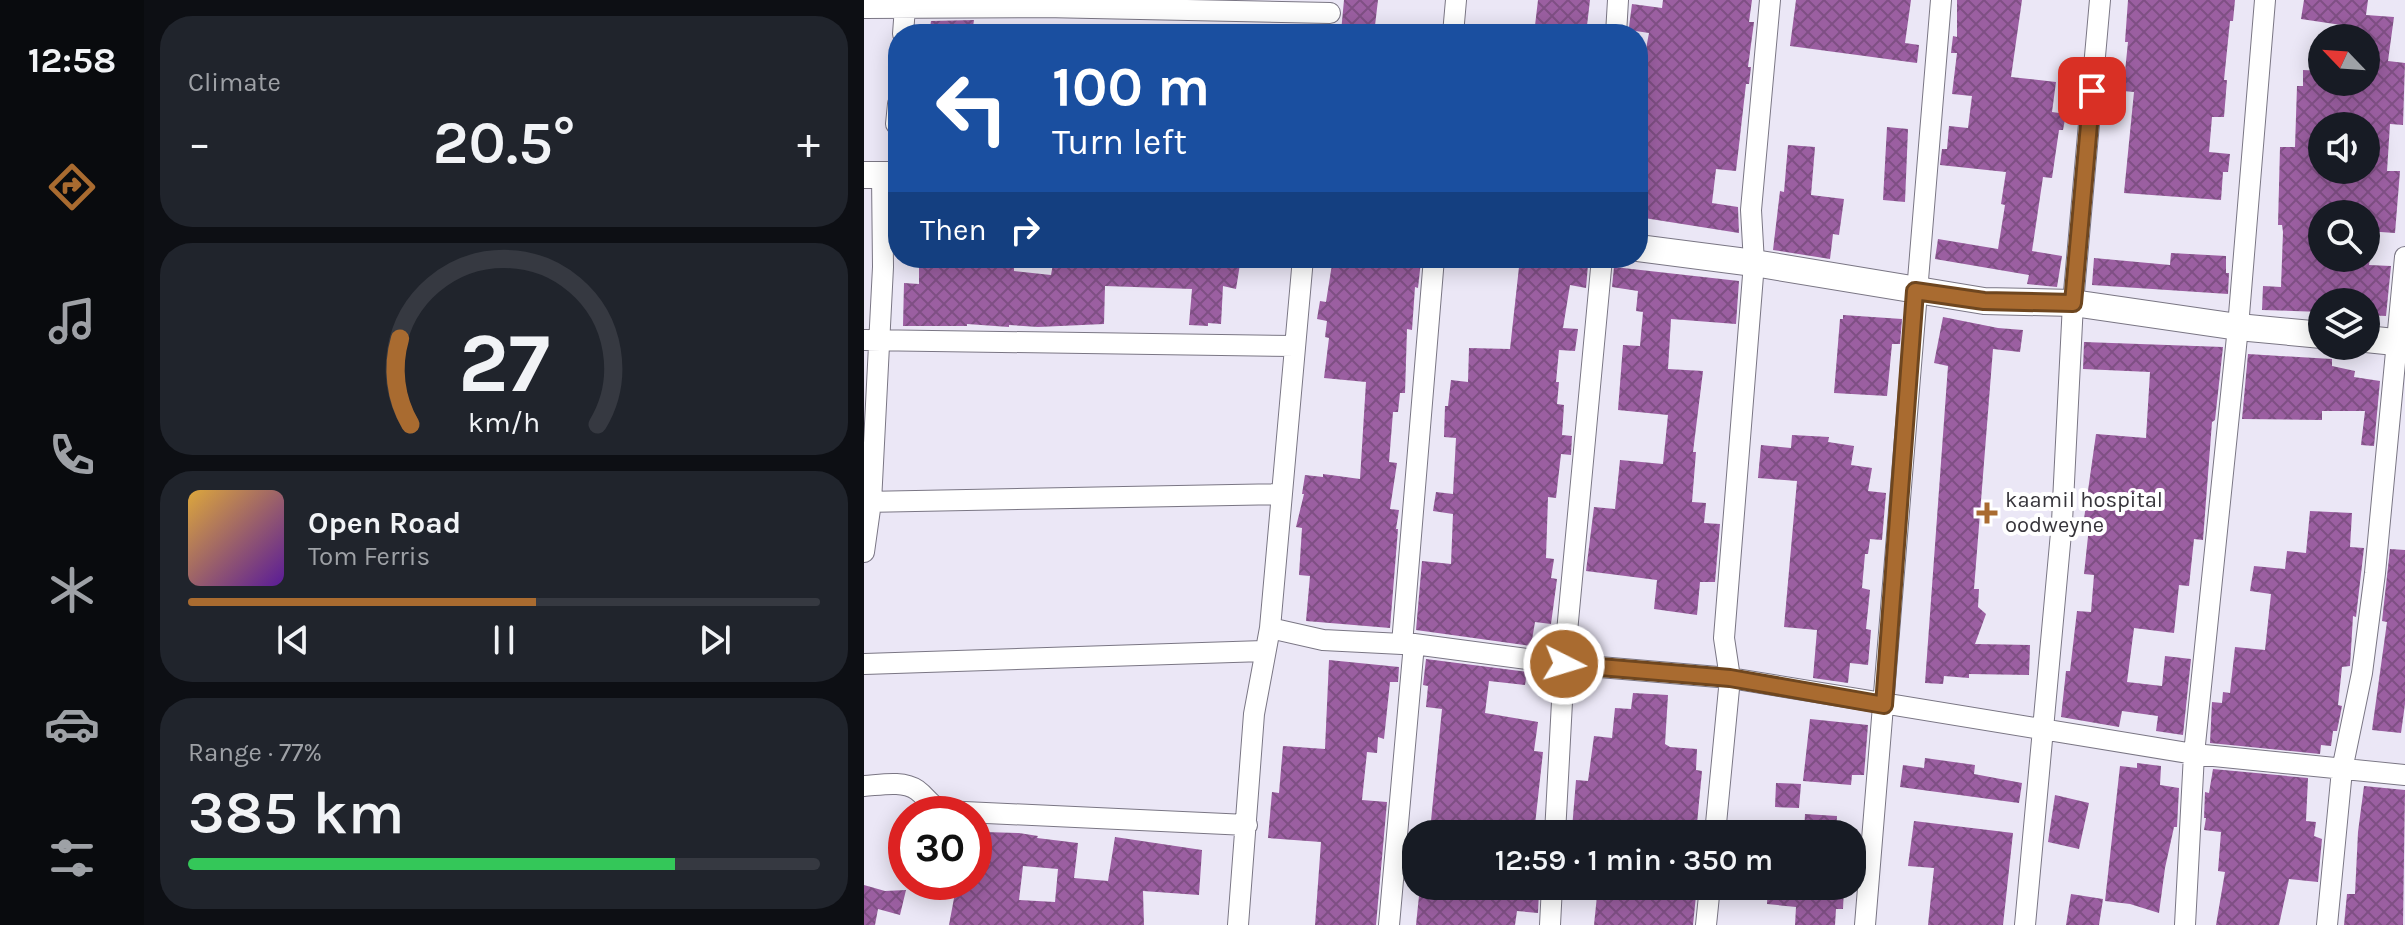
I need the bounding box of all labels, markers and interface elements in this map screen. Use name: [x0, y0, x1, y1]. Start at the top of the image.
north arrow: [2308, 24, 2380, 96]
map controls: [2308, 24, 2380, 360]
text: 12:58: [28, 39, 116, 81]
text: 100 m: [1052, 54, 1210, 119]
icon: left: [920, 56, 1024, 160]
pin: [2058, 57, 2126, 125]
text: Climate: [188, 67, 281, 98]
icon: arrive: [2070, 69, 2114, 113]
text: 20.5°: [433, 108, 575, 178]
button: sound: [2308, 112, 2380, 184]
text: −: [188, 118, 211, 169]
text: +: [797, 118, 820, 169]
text: Turn left: [1052, 121, 1187, 163]
icon: directions: [44, 159, 100, 215]
button: search: [2308, 200, 2380, 272]
icon: right: [1003, 208, 1047, 252]
text: Then: [920, 212, 987, 248]
button: layers: [2308, 288, 2380, 360]
icon: music: [44, 293, 100, 349]
text: 27: [458, 314, 550, 411]
text: km/h: [468, 406, 540, 439]
icon: phone: [44, 427, 100, 483]
place label: kaamil hospital oodweyne: [2005, 487, 2163, 538]
marker: kaamil hospital oodweyne: [1976, 502, 1998, 524]
text: Open Road: [308, 505, 461, 541]
text: Tom Ferris: [308, 541, 430, 572]
icon: climate: [44, 562, 100, 618]
icon: previous: [271, 618, 315, 662]
icon: pause: [482, 618, 526, 662]
icon: next: [693, 618, 737, 662]
position arrow: [1522, 622, 1606, 706]
icon: car: [44, 696, 100, 752]
text: Range · 77%: [188, 737, 322, 768]
text: 385 km: [188, 778, 404, 848]
speed limit sign: 30: [888, 796, 992, 900]
icon: filters: [44, 830, 100, 886]
text: 12:59 · 1 min · 350 m: [1495, 842, 1773, 878]

